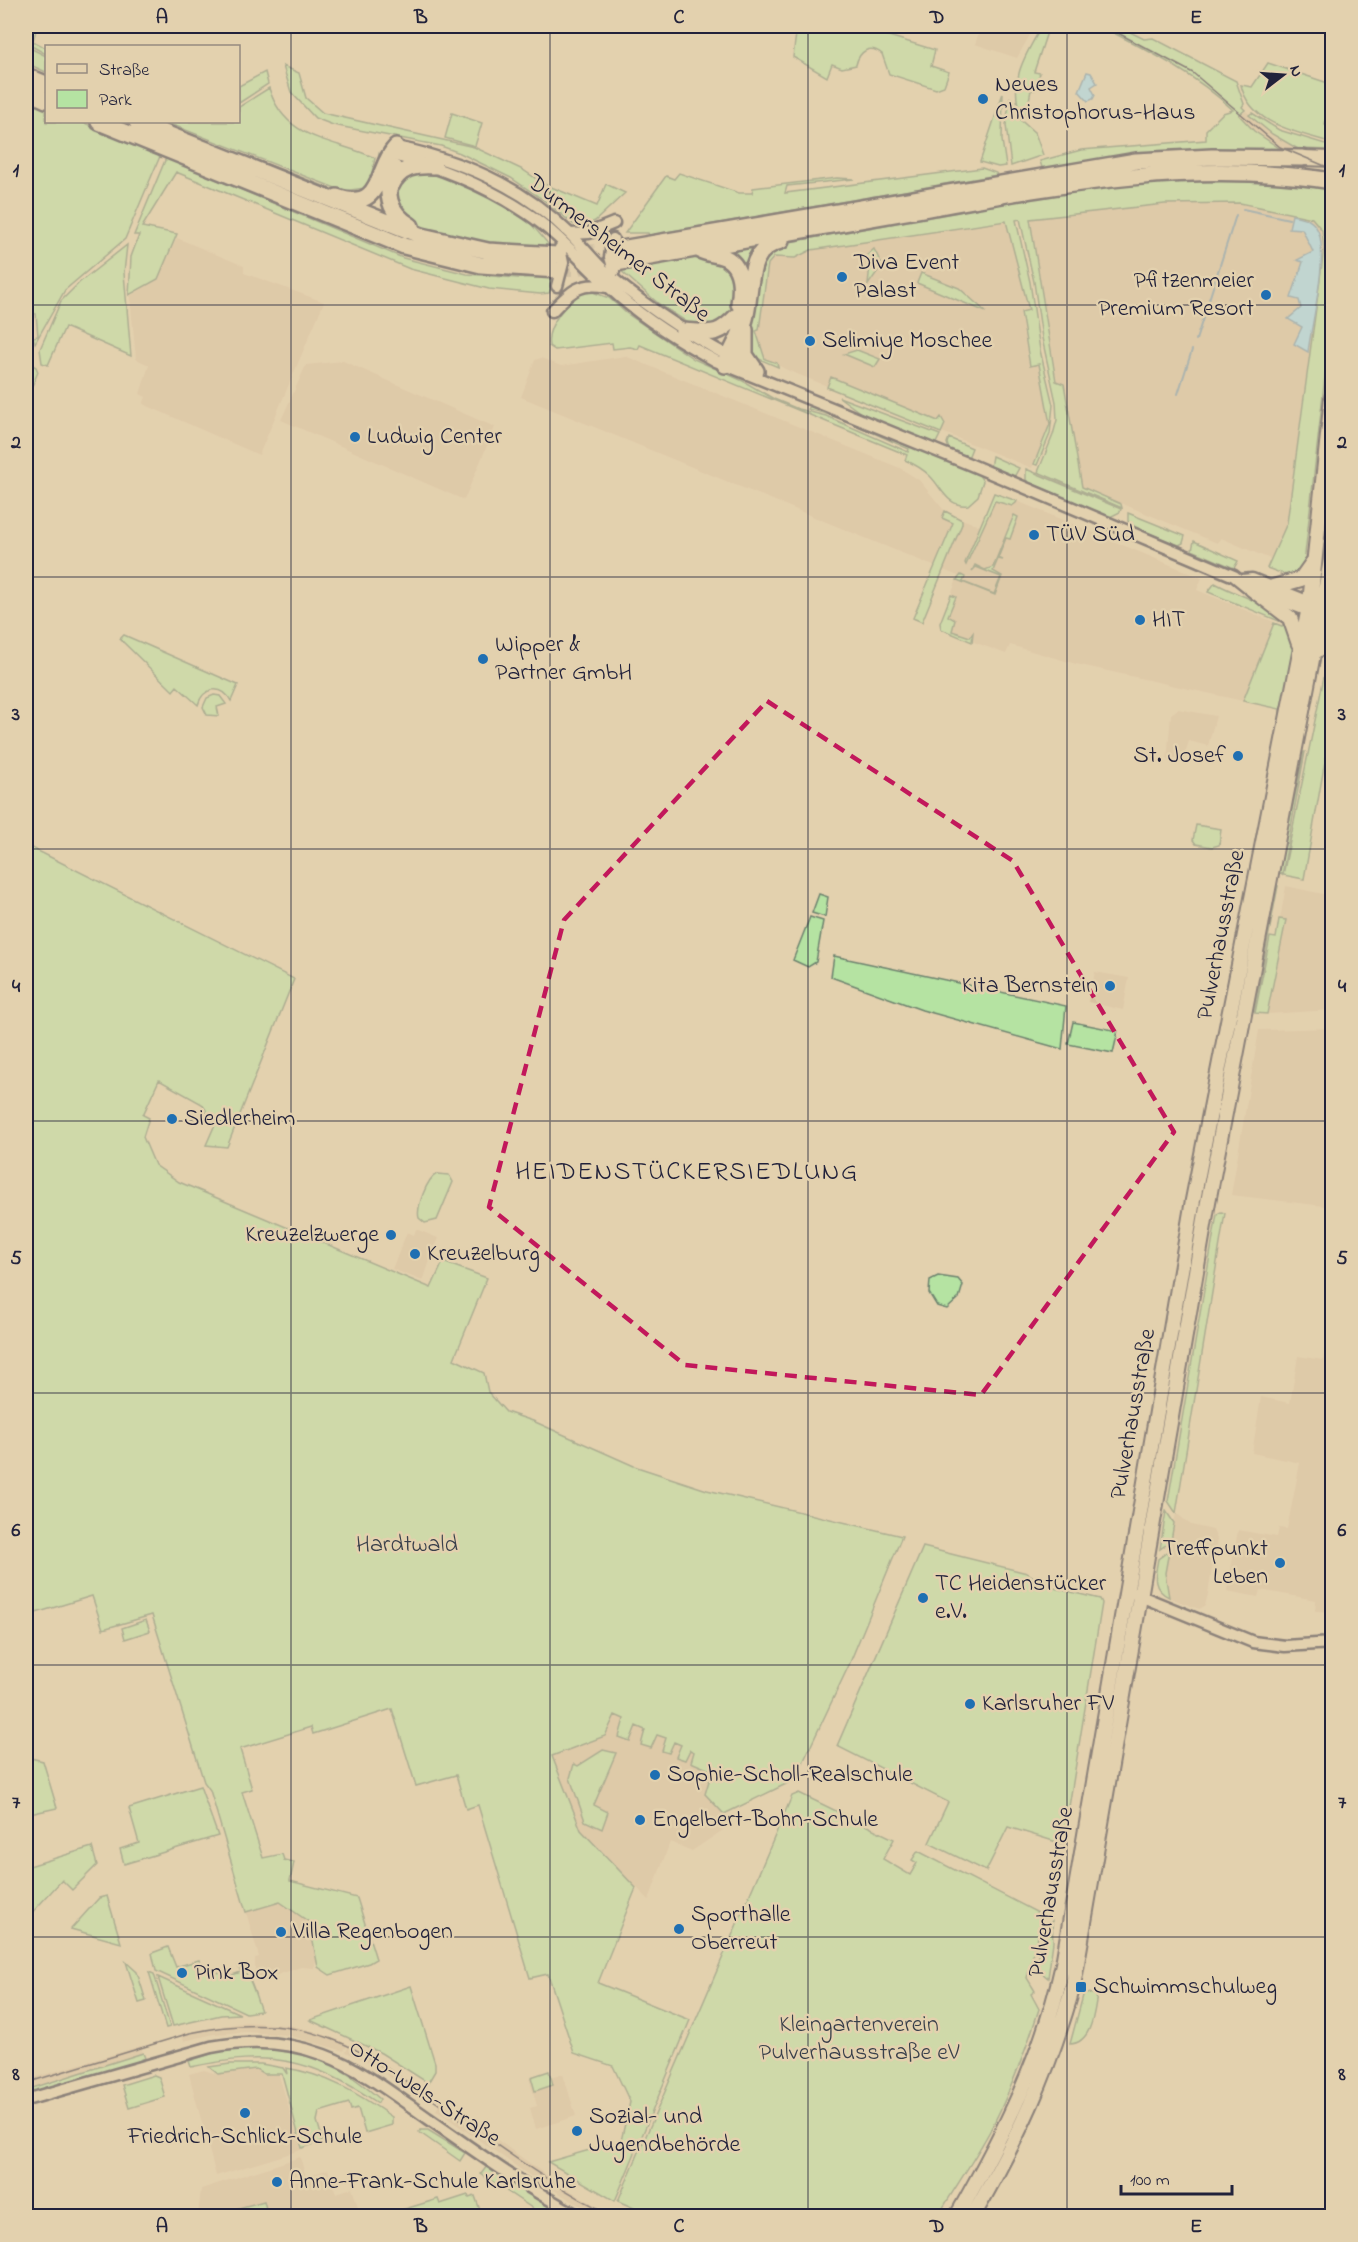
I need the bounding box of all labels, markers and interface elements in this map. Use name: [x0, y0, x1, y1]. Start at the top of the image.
text: A: [156, 4, 168, 33]
text: B: [413, 4, 428, 33]
text: C: [674, 4, 685, 33]
text: D: [929, 4, 944, 33]
text: E: [1190, 4, 1202, 33]
legend: [45, 45, 240, 123]
north arrow: [1253, 45, 1313, 105]
text: Straße: [99, 58, 150, 84]
text: N: [1282, 63, 1309, 80]
place label: Neues Christophorus-Haus: [995, 68, 1195, 131]
text: Park: [99, 88, 132, 114]
marker: Neues Christophorus-Haus: [976, 92, 990, 106]
text: 1: [13, 157, 20, 186]
text: 1: [1339, 157, 1346, 186]
street label: Durmersheimer Straße: [518, 166, 717, 332]
place label: Diva Event Palast: [853, 246, 959, 309]
place label: Pfitzenmeier Premium Resort: [1098, 264, 1255, 327]
marker: Diva Event Palast: [835, 270, 849, 284]
marker: Pfitzenmeier Premium Resort: [1259, 288, 1273, 302]
place label: Selimiye Moschee: [822, 324, 993, 360]
marker: Selimiye Moschee: [803, 334, 817, 348]
place label: Ludwig Center: [367, 420, 502, 455]
text: 2: [10, 429, 21, 458]
text: 2: [1336, 429, 1347, 458]
marker: Ludwig Center: [348, 430, 362, 444]
place label: TÜV Süd: [1046, 518, 1135, 553]
marker: TÜV Süd: [1027, 528, 1041, 542]
place label: HIT: [1152, 603, 1186, 638]
marker: HIT: [1133, 613, 1147, 627]
place label: Wipper & Partner GmbH: [495, 628, 632, 691]
marker: Wipper & Partner GmbH: [476, 652, 490, 666]
text: 3: [11, 701, 20, 730]
text: 3: [1337, 701, 1346, 730]
place label: St. Josef: [1133, 739, 1227, 774]
marker: St. Josef: [1231, 749, 1245, 763]
street label: Pulverhausstraße: [1188, 847, 1256, 1023]
place label: Kita Bernstein: [962, 969, 1098, 1004]
text: 4: [12, 973, 21, 1002]
text: 4: [1338, 973, 1347, 1002]
marker: Kita Bernstein: [1103, 979, 1117, 993]
place label: Siedlerheim: [184, 1102, 295, 1137]
marker: Siedlerheim: [165, 1112, 179, 1126]
district label: HEIDENSTÜCKERSIEDLUNG: [515, 1154, 859, 1192]
place label: Kreuzelzwerge: [245, 1218, 379, 1253]
marker: Kreuzelzwerge: [384, 1228, 398, 1242]
place label: Kreuzelburg: [427, 1237, 540, 1272]
text: 5: [10, 1245, 22, 1274]
text: 5: [1336, 1245, 1348, 1274]
marker: Kreuzelburg: [408, 1247, 422, 1261]
street label: Pulverhausstraße: [1102, 1326, 1166, 1502]
text: 6: [12, 1517, 21, 1546]
text: 6: [1338, 1517, 1347, 1546]
park label: Hardtwald: [356, 1528, 459, 1563]
place label: Treffpunkt Leben: [1162, 1532, 1268, 1595]
marker: Treffpunkt Leben: [1273, 1556, 1287, 1570]
place label: TC Heidenstücker e.V.: [935, 1567, 1107, 1630]
marker: TC Heidenstücker e.V.: [916, 1591, 930, 1605]
place label: Karlsruher FV: [982, 1687, 1115, 1722]
marker: Karlsruher FV: [963, 1697, 977, 1711]
place label: Sophie-Scholl-Realschule: [667, 1758, 913, 1793]
marker: Sophie-Scholl-Realschule: [648, 1768, 662, 1782]
text: 7: [12, 1789, 21, 1818]
text: 7: [1338, 1789, 1347, 1818]
place label: Engelbert-Bohn-Schule: [652, 1803, 878, 1838]
street label: Pulverhausstraße: [1020, 1804, 1084, 1980]
marker: Engelbert-Bohn-Schule: [633, 1813, 647, 1827]
place label: Sporthalle Oberreut: [691, 1898, 791, 1961]
place label: Villa Regenbogen: [292, 1915, 453, 1950]
marker: Sporthalle Oberreut: [672, 1922, 686, 1936]
marker: Villa Regenbogen: [274, 1925, 288, 1939]
place label: Pink Box: [194, 1956, 279, 1991]
marker: Pink Box: [175, 1966, 189, 1980]
place label: Schwimmschulweg: [1093, 1970, 1277, 2005]
marker: Schwimmschulweg: [1074, 1980, 1088, 1994]
park label: Kleingartenverein Pulverhausstraße eV: [759, 2008, 960, 2071]
street label: Otto-Wels-Straße: [341, 2032, 507, 2157]
text: 8: [11, 2061, 20, 2090]
text: 8: [1337, 2061, 1346, 2090]
place label: Sozial- und Jugendbehörde: [589, 2100, 740, 2163]
marker: Friedrich-Schlick-Schule: [238, 2106, 252, 2120]
place label: Friedrich-Schlick-Schule: [127, 2120, 362, 2155]
marker: Sozial- und Jugendbehörde: [570, 2124, 584, 2138]
scale bar: [1121, 2158, 1232, 2196]
place label: Anne-Frank-Schule Karlsruhe: [289, 2165, 576, 2200]
text: 100 m: [1130, 2168, 1170, 2194]
marker: Anne-Frank-Schule Karlsruhe: [270, 2175, 284, 2189]
text: A: [156, 2213, 168, 2242]
text: B: [413, 2213, 428, 2242]
text: C: [674, 2213, 685, 2242]
text: D: [929, 2213, 944, 2242]
text: E: [1190, 2213, 1202, 2242]

